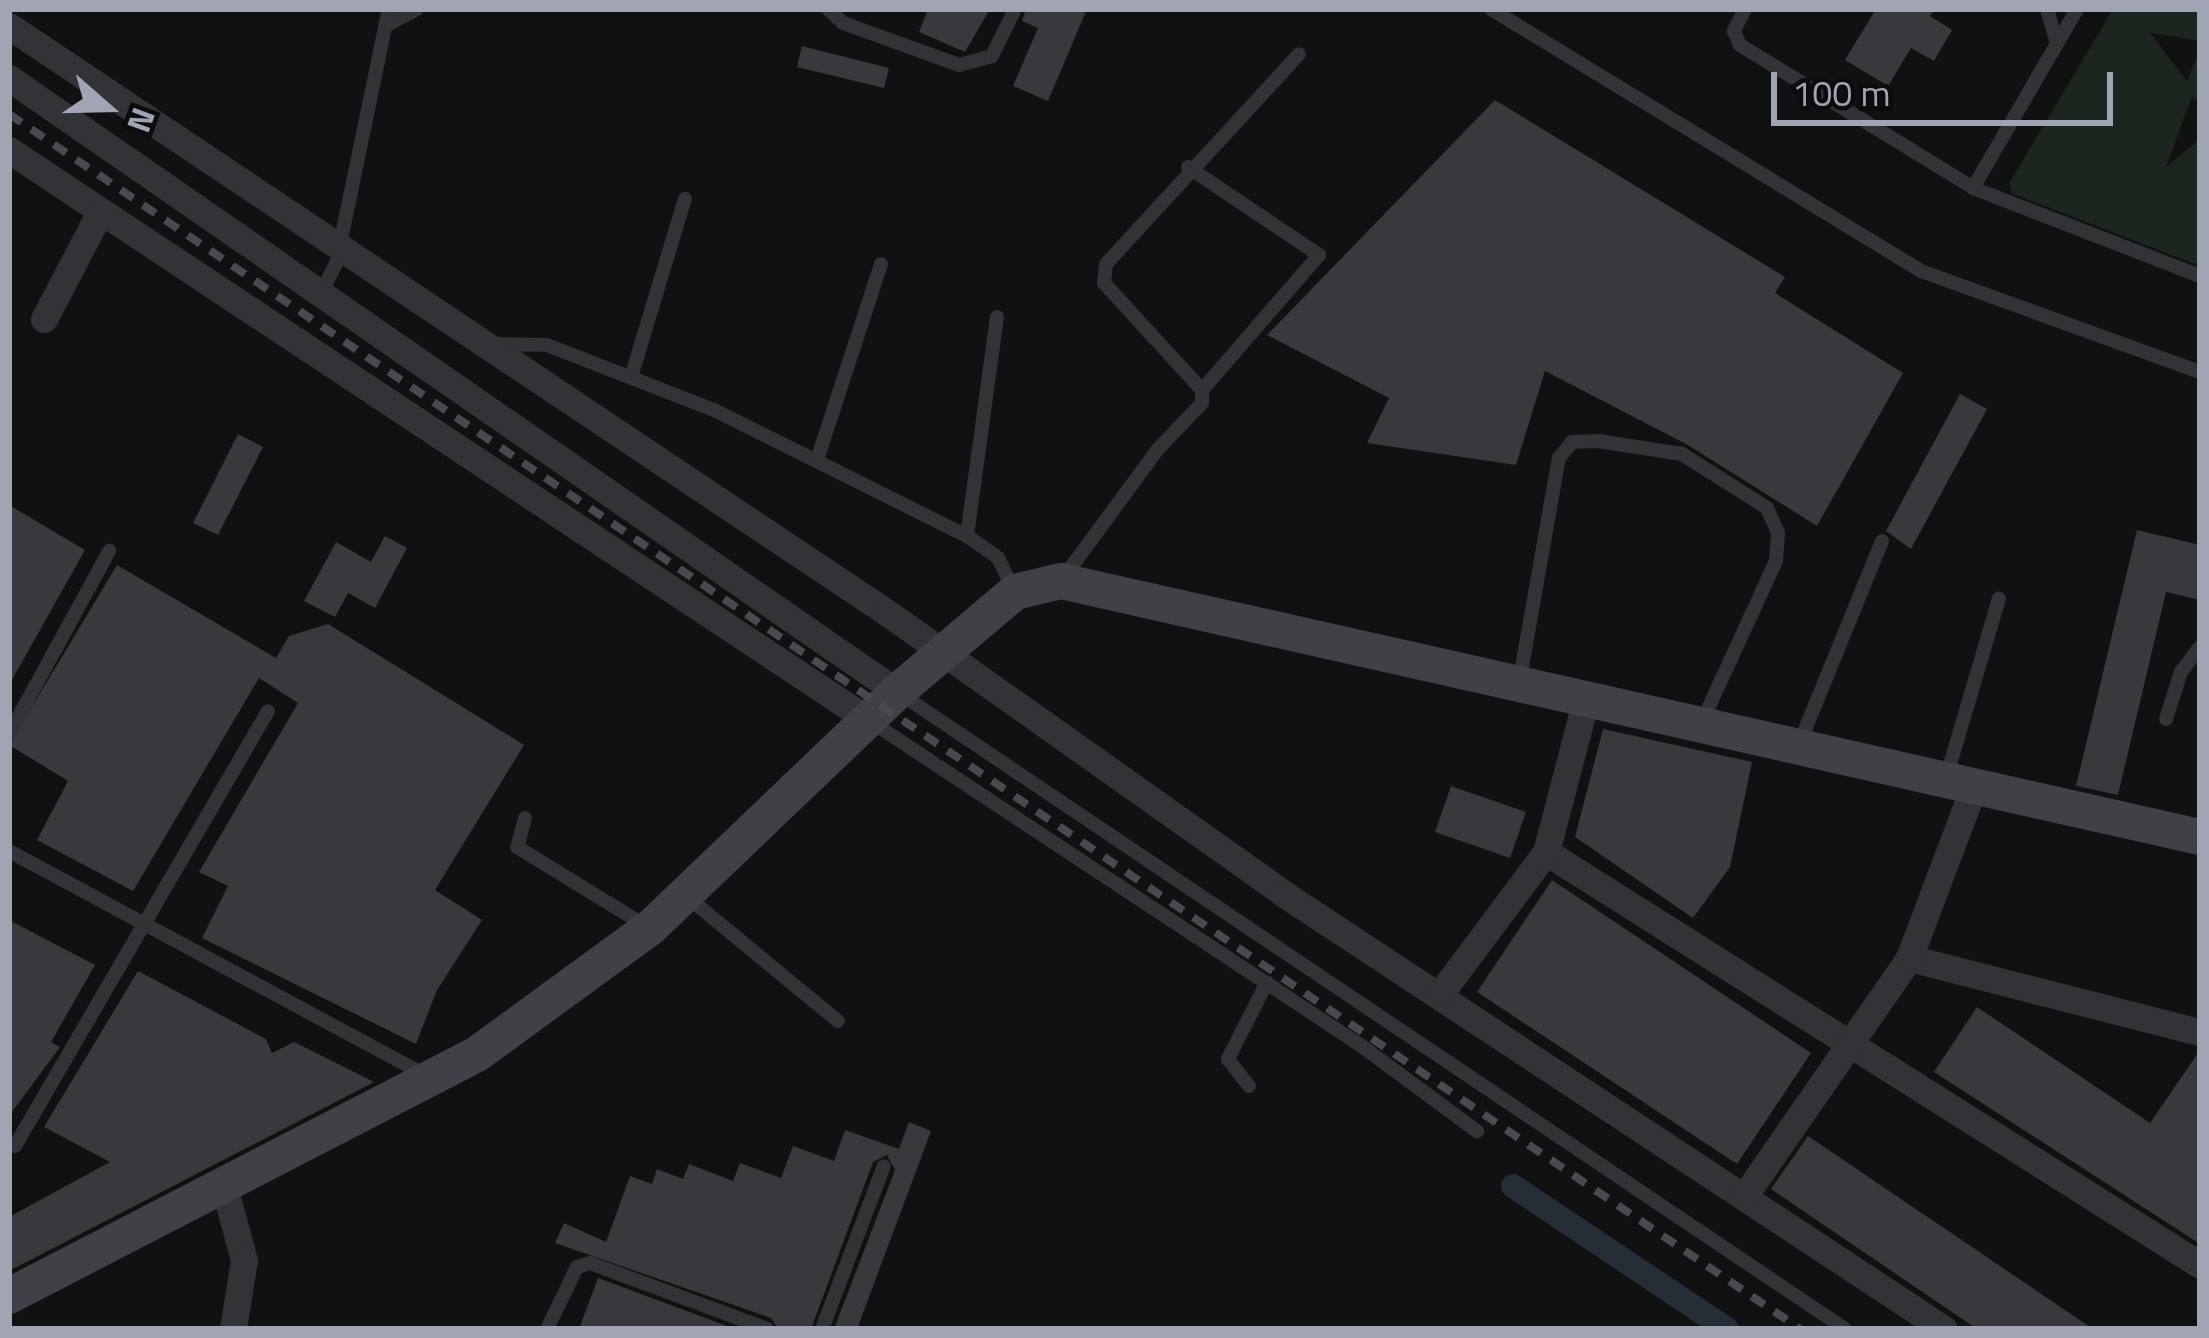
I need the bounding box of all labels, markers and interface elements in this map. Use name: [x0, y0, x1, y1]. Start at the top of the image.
north arrow: [48, 48, 168, 168]
scale bar: [1777, 48, 2119, 122]
text: 100 m: [1792, 65, 1891, 120]
text: N: [114, 101, 169, 140]

